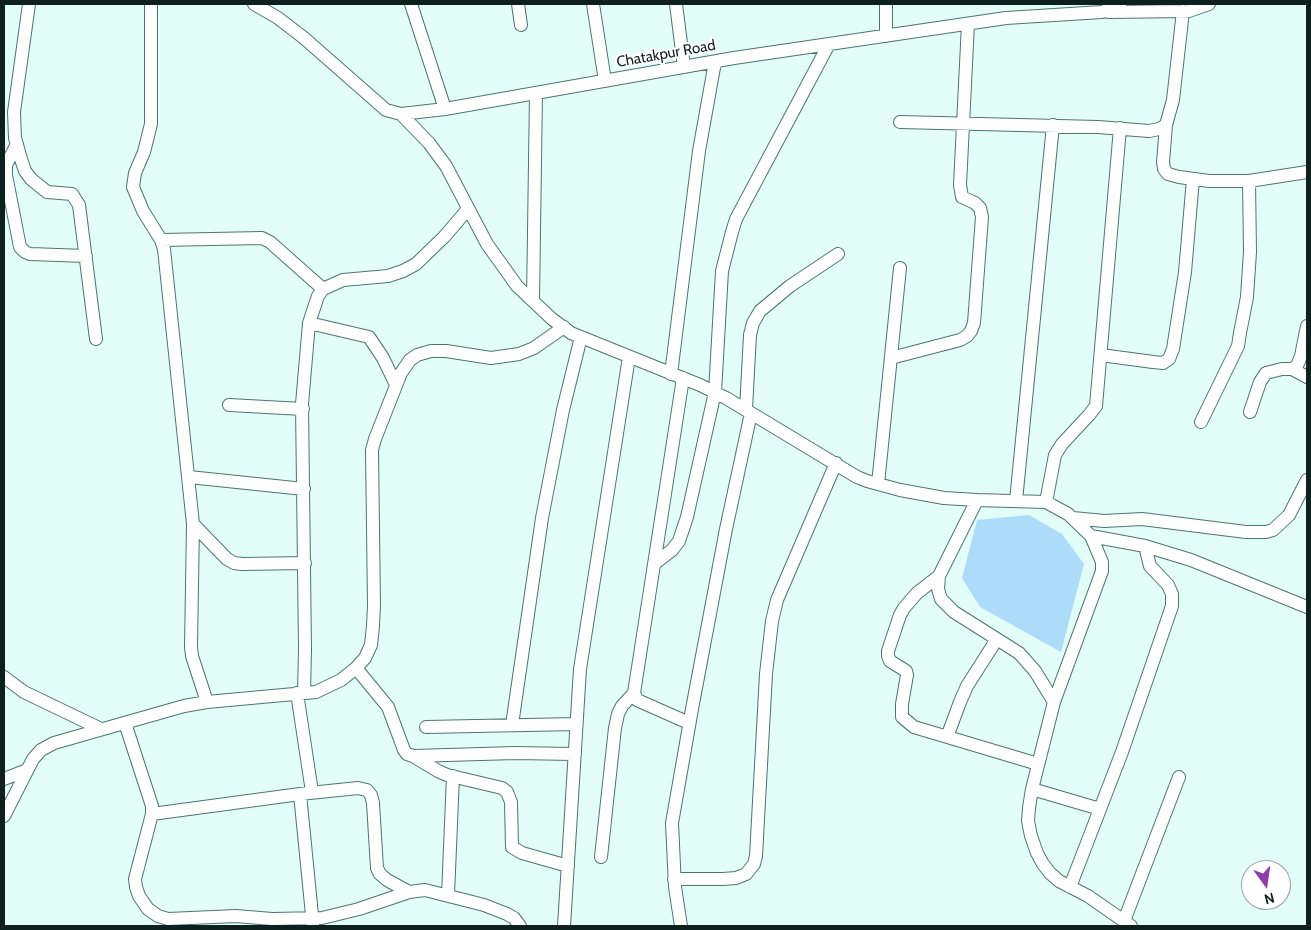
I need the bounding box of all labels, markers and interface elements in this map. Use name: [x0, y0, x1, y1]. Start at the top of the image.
street label: Chatakpur Road: [615, 36, 717, 72]
north arrow: [1241, 860, 1291, 910]
text: N: [1262, 889, 1276, 909]

